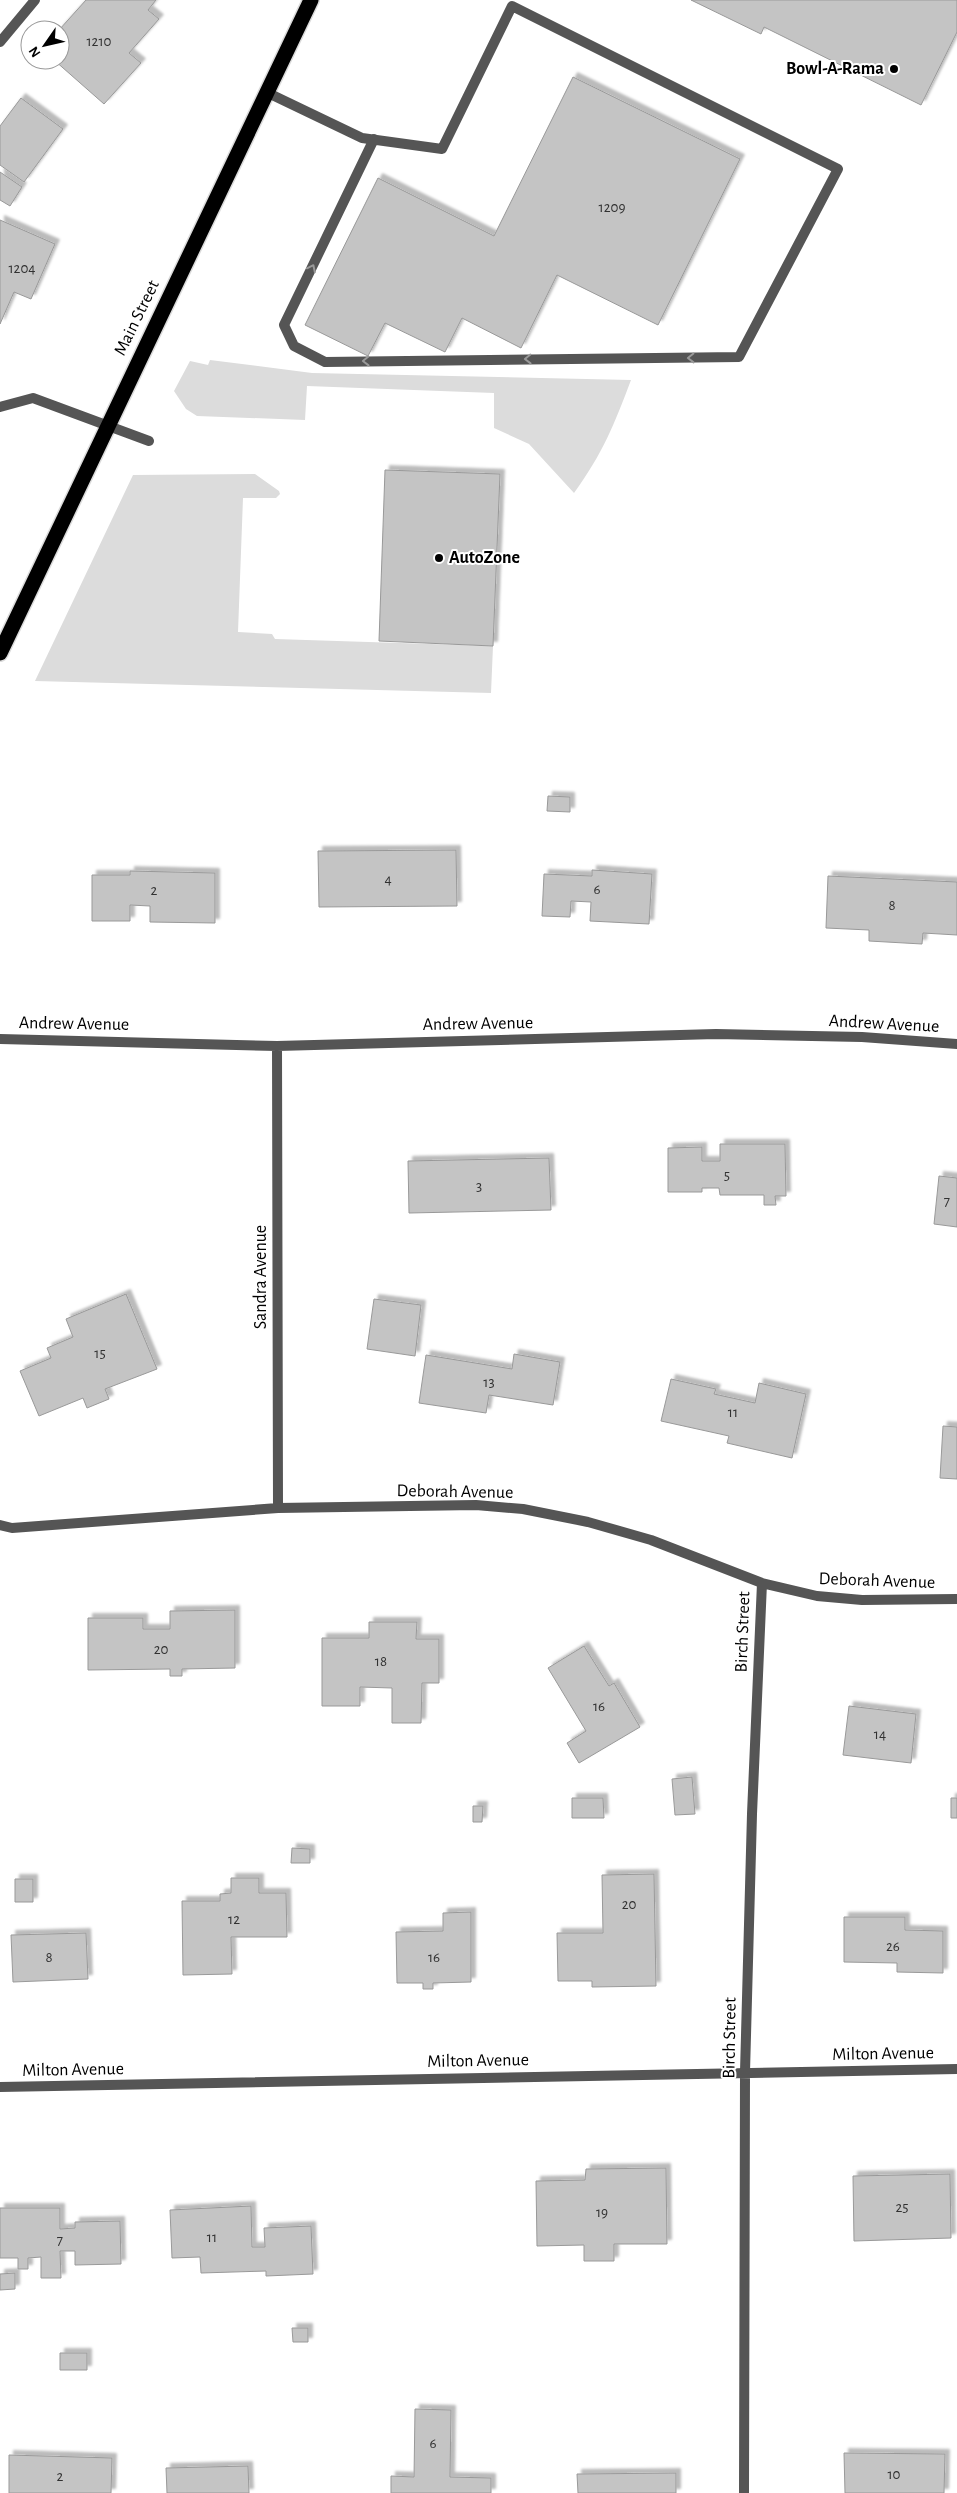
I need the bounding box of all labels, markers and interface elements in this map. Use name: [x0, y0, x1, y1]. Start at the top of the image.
north arrow: [20, 20, 70, 70]
house number: 1210: [86, 34, 112, 49]
text: N: [27, 44, 44, 60]
place label: Bowl-A-Rama: [786, 60, 884, 78]
marker: Bowl-A-Rama: [888, 63, 900, 75]
house number: 1209: [599, 200, 625, 215]
house number: 1204: [8, 261, 36, 276]
one-way arrow: [305, 264, 316, 273]
street label: Main Street: [111, 277, 163, 358]
one-way arrow: [686, 352, 694, 363]
one-way arrow: [524, 354, 532, 365]
one-way arrow: [361, 356, 369, 366]
place label: AutoZone: [449, 549, 520, 567]
marker: AutoZone: [433, 552, 445, 564]
house number: 4: [384, 872, 392, 887]
house number: 6: [593, 882, 601, 897]
house number: 2: [151, 883, 158, 898]
house number: 8: [888, 898, 896, 913]
street label: Andrew Avenue: [828, 1012, 940, 1036]
street label: Andrew Avenue: [19, 1014, 129, 1034]
street label: Andrew Avenue: [423, 1014, 533, 1034]
house number: 5: [724, 1168, 730, 1183]
house number: 3: [476, 1179, 482, 1194]
house number: 7: [944, 1194, 950, 1209]
street label: Sandra Avenue: [252, 1225, 270, 1329]
house number: 15: [94, 1346, 106, 1361]
house number: 13: [483, 1375, 495, 1390]
house number: 11: [728, 1405, 738, 1420]
street label: Deborah Avenue: [397, 1482, 513, 1502]
street label: Deborah Avenue: [818, 1570, 936, 1592]
street label: Birch Street: [733, 1591, 753, 1673]
house number: 20: [154, 1642, 168, 1657]
house number: 18: [375, 1654, 387, 1669]
house number: 16: [593, 1699, 605, 1714]
house number: 14: [874, 1727, 886, 1742]
house number: 20: [622, 1897, 636, 1912]
house number: 12: [228, 1912, 240, 1927]
house number: 26: [886, 1939, 900, 1954]
house number: 8: [45, 1950, 53, 1965]
house number: 16: [428, 1950, 440, 1965]
street label: Birch Street: [720, 1997, 740, 2079]
street label: Milton Avenue: [832, 2044, 934, 2064]
street label: Milton Avenue: [427, 2051, 529, 2071]
street label: Milton Avenue: [22, 2060, 124, 2080]
house number: 25: [895, 2200, 909, 2215]
house number: 19: [596, 2205, 608, 2220]
house number: 11: [207, 2230, 217, 2245]
house number: 7: [57, 2233, 63, 2248]
house number: 6: [429, 2436, 437, 2451]
house number: 10: [887, 2467, 901, 2482]
house number: 2: [57, 2469, 64, 2484]

